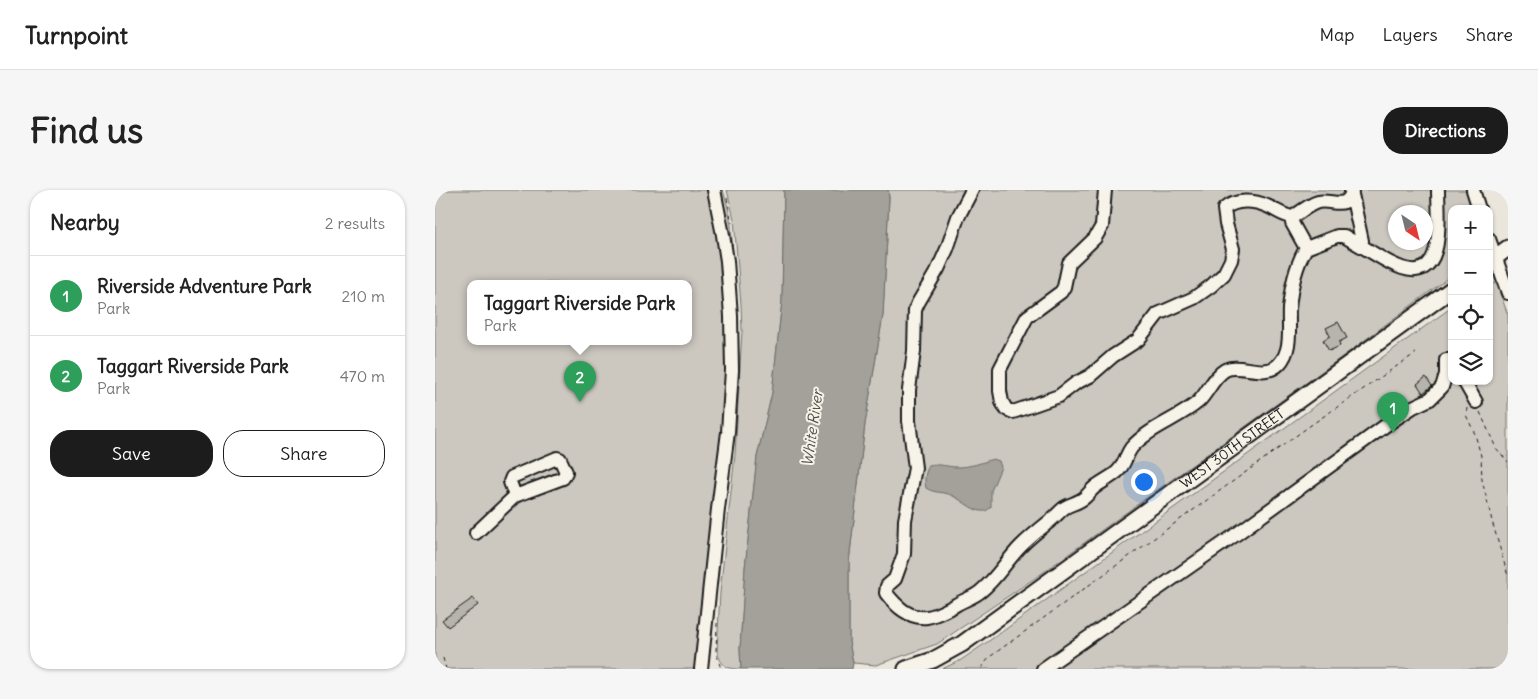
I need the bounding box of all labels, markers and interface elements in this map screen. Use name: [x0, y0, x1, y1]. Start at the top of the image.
text: Turnpoint: [25, 20, 128, 50]
text: Map: [1319, 23, 1354, 46]
text: Layers: [1382, 23, 1438, 46]
text: Share: [1466, 23, 1513, 46]
button: Directions: [1383, 107, 1508, 154]
text: Find us: [30, 108, 143, 152]
north arrow: [1388, 205, 1433, 250]
map controls: [1448, 205, 1493, 385]
button: +: [1448, 205, 1493, 250]
text: Nearby: [50, 209, 120, 236]
text: 2 results: [325, 213, 385, 233]
button: −: [1448, 250, 1493, 295]
text: Riverside Adventure Park: [97, 274, 312, 298]
popup: [467, 280, 692, 345]
text: 1: [63, 286, 69, 306]
text: 210 m: [342, 286, 385, 306]
text: Taggart Riverside Park: [484, 291, 675, 315]
button: locate: [1448, 295, 1493, 340]
text: Park: [97, 298, 130, 318]
text: Park: [484, 315, 517, 335]
button: layers: [1448, 340, 1493, 385]
text: Taggart Riverside Park: [97, 354, 289, 378]
pin: 2: [564, 361, 596, 402]
text: 2: [62, 366, 70, 386]
text: 470 m: [340, 366, 385, 386]
text: Park: [97, 378, 130, 398]
water label: White River: [797, 387, 827, 467]
pin: 1: [1377, 392, 1409, 433]
street label: WEST 30TH STREET: [1176, 405, 1288, 492]
button: Save: [50, 430, 213, 477]
button: Share: [223, 430, 385, 477]
your location: [1131, 469, 1157, 495]

